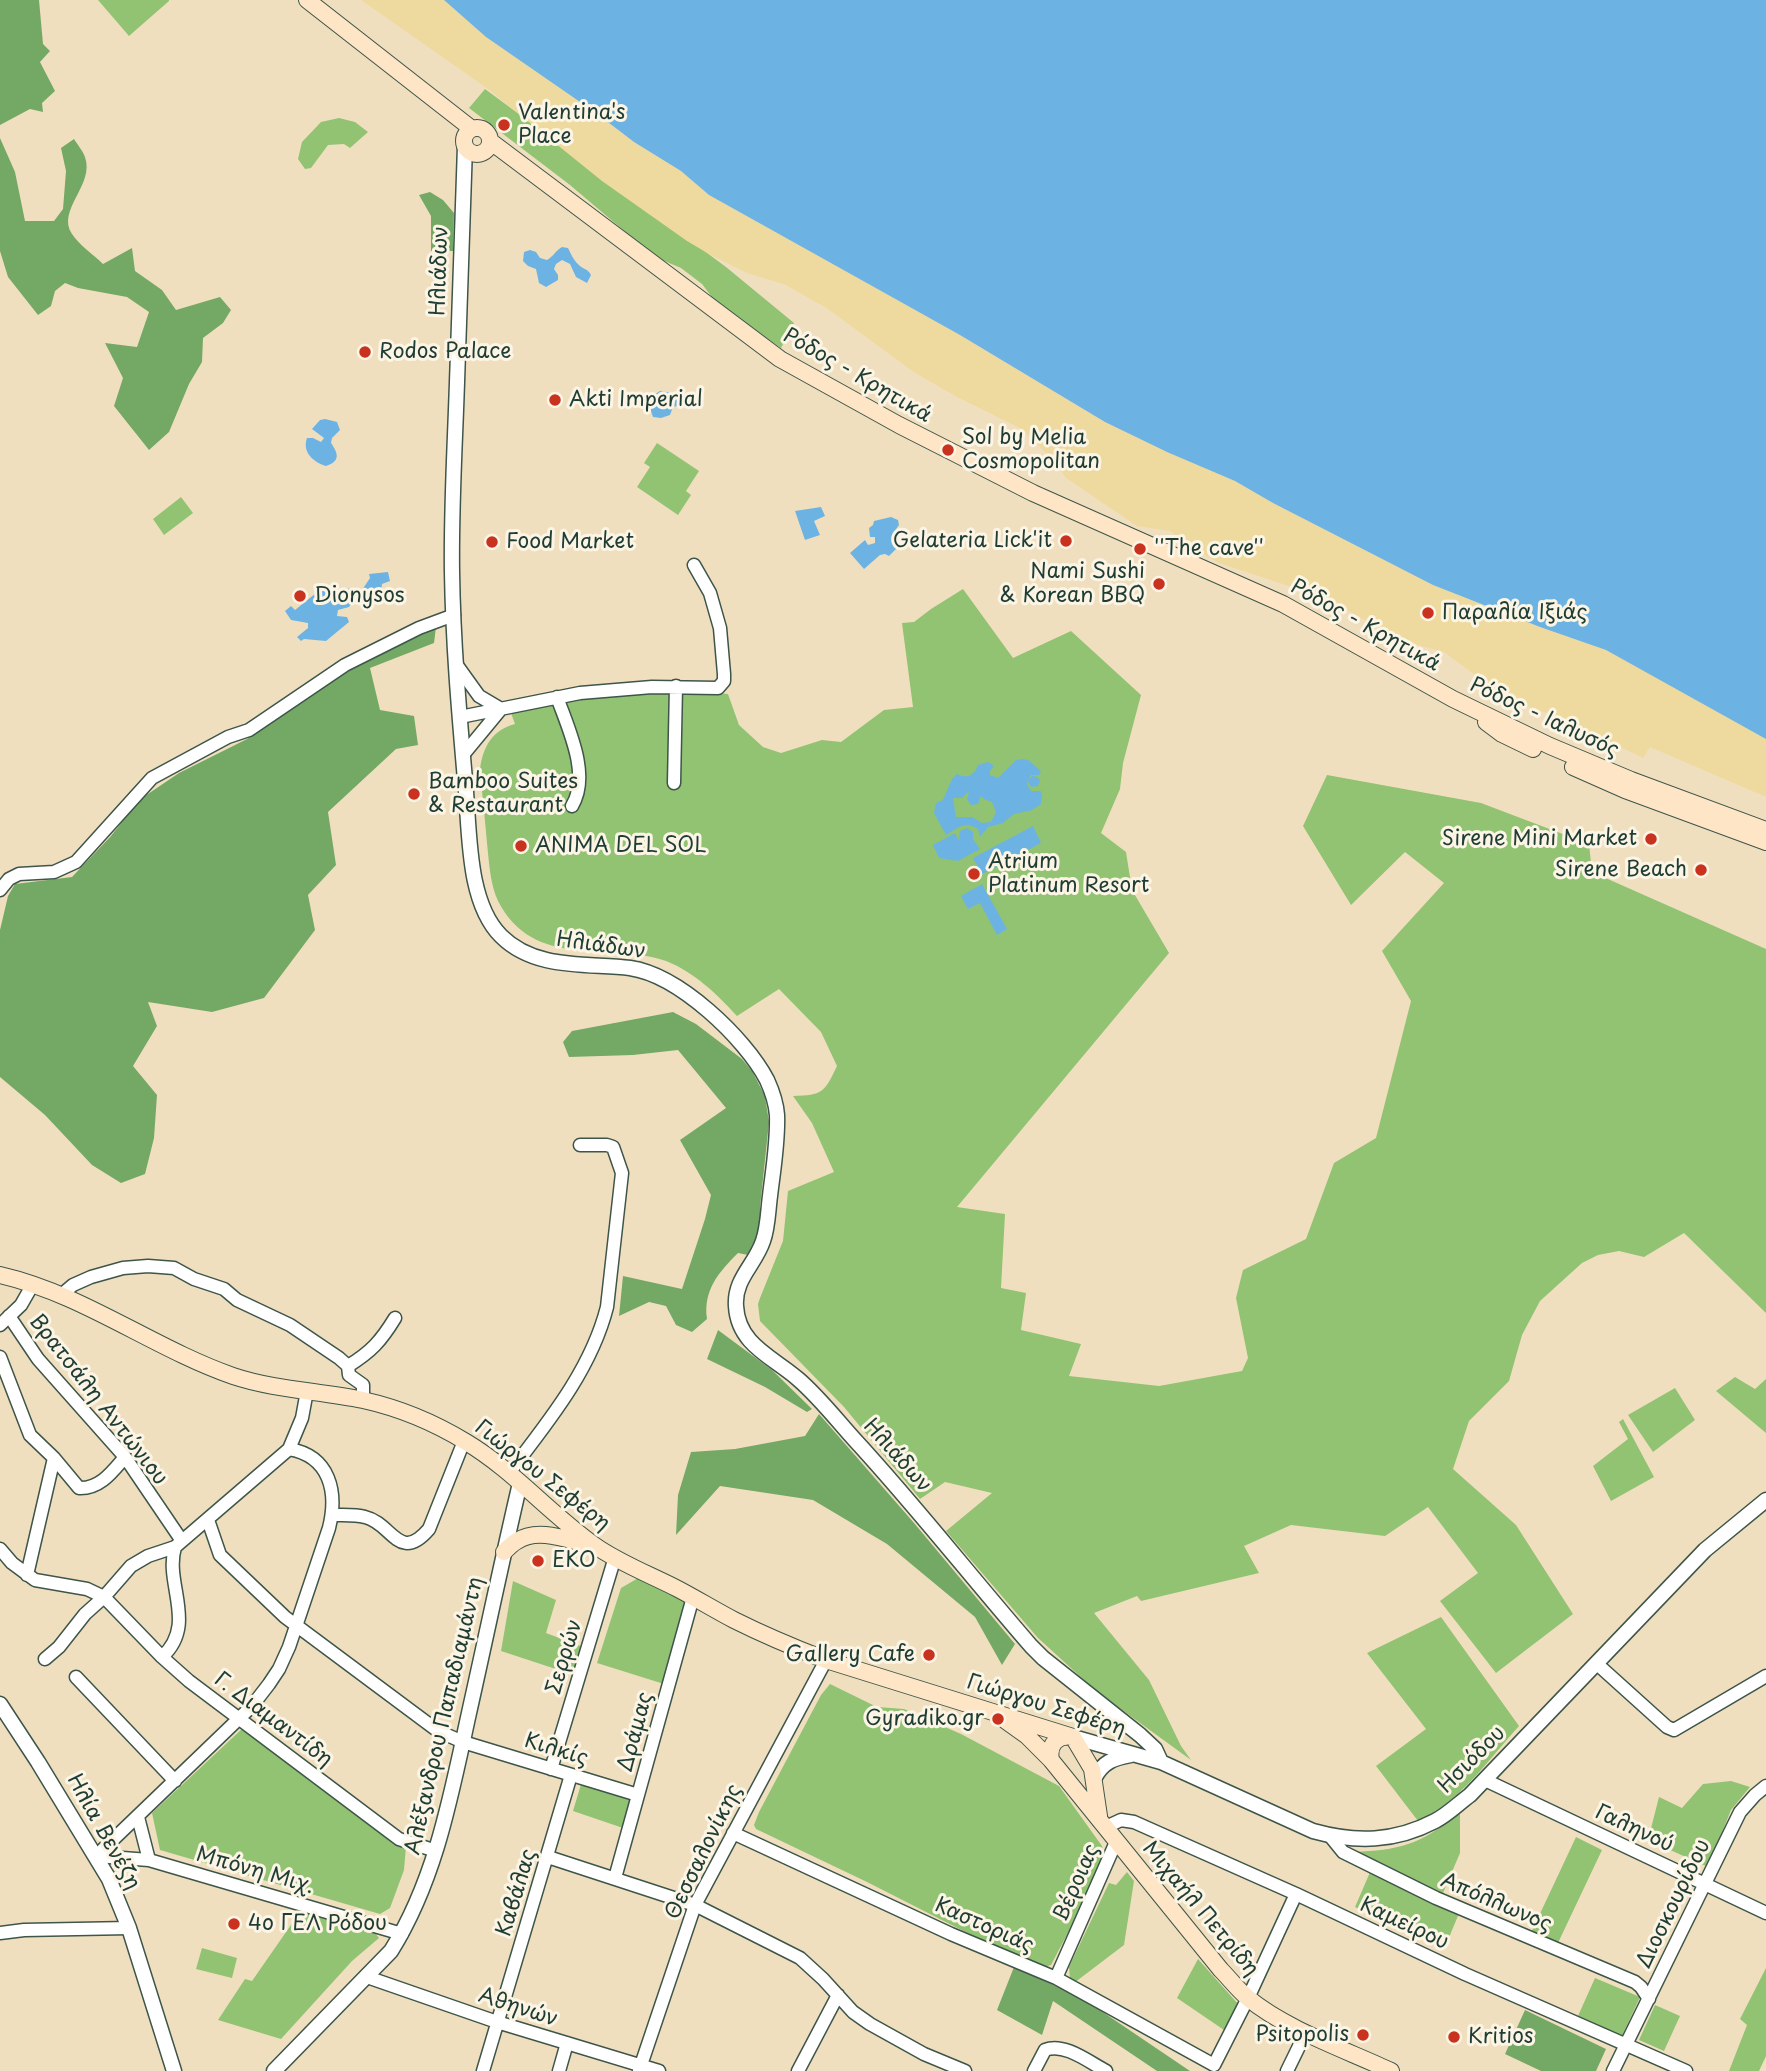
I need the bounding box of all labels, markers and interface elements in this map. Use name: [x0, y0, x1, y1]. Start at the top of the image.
place label: Valentina's Place: [518, 100, 625, 150]
marker: Valentina's Place: [496, 117, 512, 133]
street label: Ηλιάδων: [426, 226, 454, 316]
street label: Ρόδος - Κρητικά: [778, 323, 936, 429]
place label: Rodos Palace: [379, 339, 511, 365]
marker: Rodos Palace: [357, 344, 373, 360]
place label: Akti Imperial: [569, 387, 703, 413]
marker: Akti Imperial: [547, 392, 563, 408]
place label: Sol by Melia Cosmopolitan: [962, 425, 1100, 475]
marker: Sol by Melia Cosmopolitan: [940, 442, 956, 458]
place label: Gelateria Lick'it: [893, 528, 1052, 554]
place label: Food Market: [506, 529, 634, 555]
marker: Gelateria Lick'it: [1058, 533, 1074, 549]
marker: Food Market: [484, 534, 500, 550]
place label: ''The cave'': [1154, 536, 1264, 562]
marker: ''The cave'': [1132, 541, 1148, 557]
place label: Nami Sushi & Korean BBQ: [999, 559, 1145, 609]
street label: Ρόδος - Κρητικά: [1286, 575, 1444, 677]
marker: Nami Sushi & Korean BBQ: [1151, 576, 1167, 592]
place label: Dionysos: [314, 583, 405, 609]
marker: Dionysos: [292, 588, 308, 604]
place label: Παραλία Ιξιάς: [1442, 600, 1587, 626]
marker: Παραλία Ιξιάς: [1420, 605, 1436, 621]
street label: Ρόδος - Ιαλυσός: [1466, 672, 1622, 764]
place label: Bamboo Suites & Restaurant: [428, 769, 578, 819]
marker: Bamboo Suites & Restaurant: [406, 786, 422, 802]
place label: Sirene Mini Market: [1442, 826, 1637, 852]
marker: Sirene Mini Market: [1643, 831, 1659, 847]
place label: ANIMA DEL SOL: [535, 833, 706, 859]
marker: ANIMA DEL SOL: [513, 838, 529, 854]
place label: Atrium Platinum Resort: [988, 849, 1149, 899]
place label: Sirene Beach: [1555, 857, 1687, 883]
marker: Sirene Beach: [1693, 862, 1709, 878]
marker: Atrium Platinum Resort: [966, 866, 982, 882]
street label: Ηλιάδων: [555, 927, 647, 965]
street label: Βρατσάλη Αντώνιου: [24, 1310, 172, 1490]
street label: Ηλιάδων: [858, 1414, 936, 1498]
street label: Γιώργου Σεφέρη: [469, 1415, 615, 1537]
place label: EKO: [552, 1548, 596, 1574]
marker: EKO: [530, 1553, 546, 1569]
street label: Αλέξανδρου Παπαδιαμάντη: [401, 1575, 489, 1857]
street label: Σερρών: [542, 1617, 588, 1697]
place label: Gallery Cafe: [786, 1642, 915, 1668]
marker: Gallery Cafe: [921, 1647, 937, 1663]
street label: Γ. Διαμαντίδη: [209, 1667, 337, 1773]
street label: Γιώργου Σεφέρη: [963, 1670, 1129, 1742]
street label: Δράμας: [613, 1690, 659, 1774]
place label: Gyradiko.gr: [865, 1706, 984, 1732]
marker: Gyradiko.gr: [990, 1711, 1006, 1727]
street label: Ησιόδου: [1433, 1721, 1511, 1799]
street label: Κιλκίς: [521, 1728, 591, 1772]
street label: Ηλία Βενέζη: [61, 1770, 145, 1894]
street label: Θεσσαλονίκης: [660, 1780, 748, 1924]
street label: Γαληνού: [1591, 1800, 1677, 1858]
street label: Διοσκουρίδου: [1632, 1835, 1716, 1973]
street label: Μιχαήλ Πετρίδη: [1136, 1837, 1264, 1981]
street label: Βέροιας: [1049, 1840, 1105, 1926]
street label: Μπόνη Μιχ.: [193, 1842, 317, 1900]
street label: Καβάλας: [492, 1846, 542, 1940]
street label: Απόλλωνος: [1437, 1868, 1555, 1938]
street label: Καμείρου: [1356, 1892, 1452, 1956]
street label: Καστοριάς: [931, 1893, 1037, 1959]
place label: 4ο ΓΕΛ Ρόδου: [248, 1911, 387, 1937]
marker: 4ο ΓΕΛ Ρόδου: [226, 1916, 242, 1932]
street label: Αθηνών: [475, 1983, 561, 2033]
place label: Psitopolis: [1255, 2022, 1349, 2048]
place label: Kritios: [1468, 2024, 1533, 2050]
marker: Psitopolis: [1355, 2027, 1371, 2043]
marker: Kritios: [1446, 2029, 1462, 2045]

